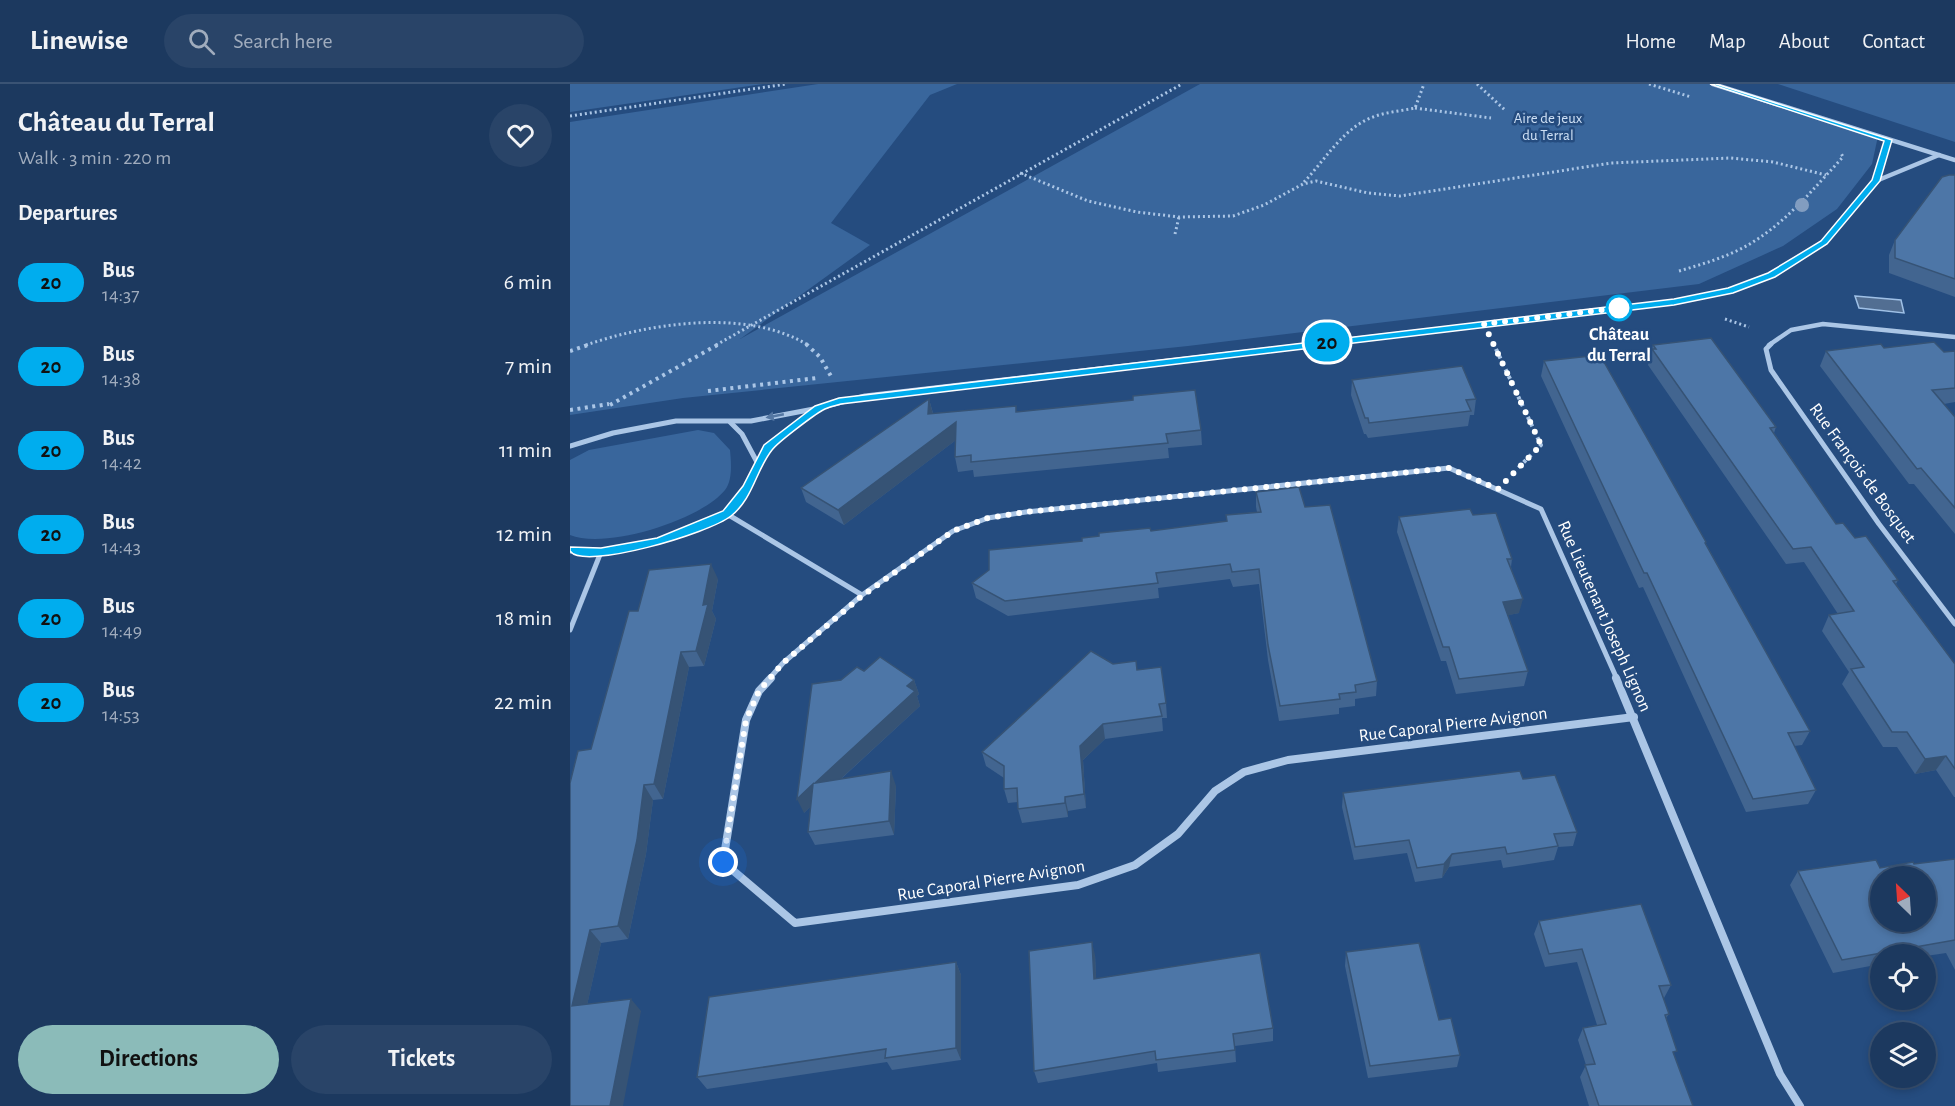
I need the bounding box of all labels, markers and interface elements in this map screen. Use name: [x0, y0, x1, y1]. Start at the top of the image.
search box: [164, 14, 584, 68]
icon: search: [185, 25, 218, 58]
text: Linewise: [30, 27, 128, 55]
text: Search here: [233, 30, 333, 52]
text: Home: [1625, 31, 1676, 52]
text: Map: [1709, 31, 1746, 52]
text: About: [1779, 31, 1829, 52]
text: Contact: [1862, 31, 1925, 52]
button: heart: [489, 104, 552, 167]
text: Château du Terral: [18, 109, 215, 137]
park label: Aire de jeux du Terral: [1514, 111, 1583, 143]
text: Walk · 3 min · 220 m: [18, 148, 171, 168]
text: Departures: [18, 202, 118, 224]
text: Bus: [102, 259, 135, 281]
text: 6 min: [504, 271, 552, 293]
text: 20: [41, 272, 61, 293]
text: 14:37: [102, 285, 140, 305]
marker: Château du Terral: [1606, 295, 1632, 321]
line badge: 20: [1300, 322, 1354, 362]
place label: Château du Terral: [1587, 326, 1651, 365]
text: 20: [1317, 332, 1337, 353]
text: Bus: [102, 343, 135, 365]
text: 7 min: [505, 355, 552, 377]
text: 20: [41, 356, 61, 377]
text: 14:38: [102, 369, 141, 389]
street label: Rue François de Bosquet: [1806, 400, 1919, 547]
one-way arrow: [765, 412, 784, 421]
text: Bus: [102, 427, 135, 449]
text: 11 min: [499, 439, 552, 461]
text: 20: [41, 440, 61, 461]
text: 14:42: [102, 453, 142, 473]
text: Bus: [102, 511, 135, 533]
street label: Rue Lieutenant Joseph Lignon: [1554, 518, 1654, 715]
text: 12 min: [497, 523, 552, 545]
text: 20: [41, 524, 61, 545]
text: 14:43: [102, 537, 141, 557]
text: Bus: [102, 595, 135, 617]
text: 18 min: [496, 607, 552, 629]
text: 20: [41, 608, 61, 629]
text: 14:49: [102, 621, 142, 641]
text: Bus: [102, 679, 135, 701]
text: 22 min: [494, 691, 552, 713]
text: 20: [41, 692, 61, 713]
street label: Rue Caporal Pierre Avignon: [1358, 704, 1548, 745]
text: 14:53: [102, 705, 140, 725]
your location: [708, 847, 738, 877]
street label: Rue Caporal Pierre Avignon: [896, 857, 1086, 905]
north arrow: [1870, 866, 1936, 932]
map controls: [1870, 866, 1936, 1088]
button: locate: [1870, 944, 1936, 1010]
button: layers: [1870, 1022, 1936, 1088]
button: Directions: [18, 1025, 279, 1094]
button: Tickets: [291, 1025, 552, 1094]

